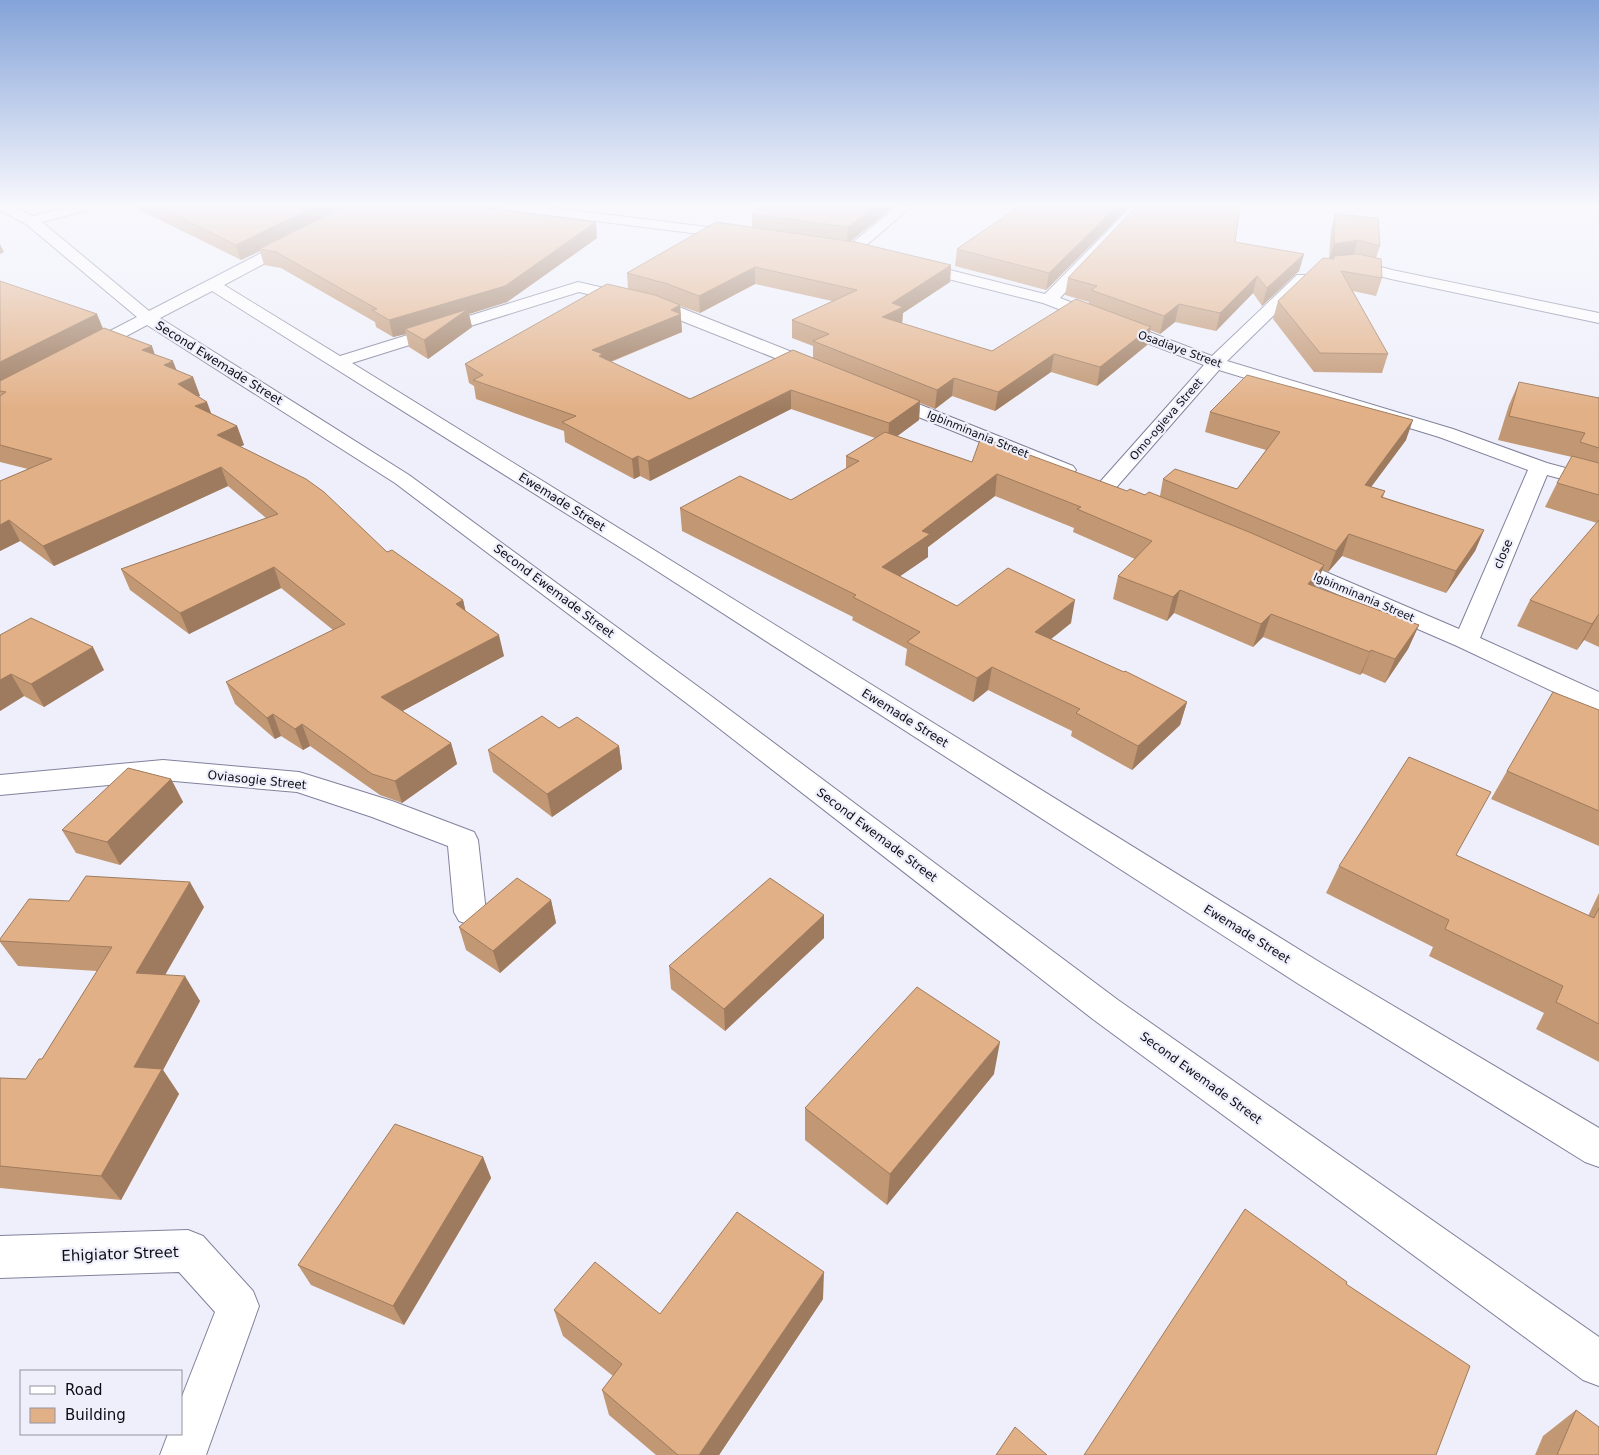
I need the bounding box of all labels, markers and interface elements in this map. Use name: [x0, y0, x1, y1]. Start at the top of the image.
street label: Second Ewemade Street: [153, 318, 285, 408]
street label: Osadiaye Street: [1136, 328, 1224, 371]
street label: Omo-ogieva Street: [1127, 375, 1206, 463]
street label: Igbinminania Street: [925, 408, 1031, 461]
street label: Ewemade Street: [516, 470, 608, 534]
street label: close: [1491, 537, 1515, 571]
street label: Second Ewemade Street: [491, 541, 617, 641]
street label: Igbinminania Street: [1311, 570, 1417, 625]
street label: Ewemade Street: [859, 686, 951, 750]
street label: Oviasogie Street: [207, 768, 307, 792]
street label: Second Ewemade Street: [814, 785, 940, 885]
street label: Ewemade Street: [1201, 902, 1293, 966]
street label: Second Ewemade Street: [1137, 1029, 1265, 1127]
street label: Ehigiator Street: [61, 1243, 179, 1265]
legend: [20, 1370, 182, 1435]
text: Road: [65, 1381, 103, 1399]
text: Building: [65, 1406, 126, 1424]

